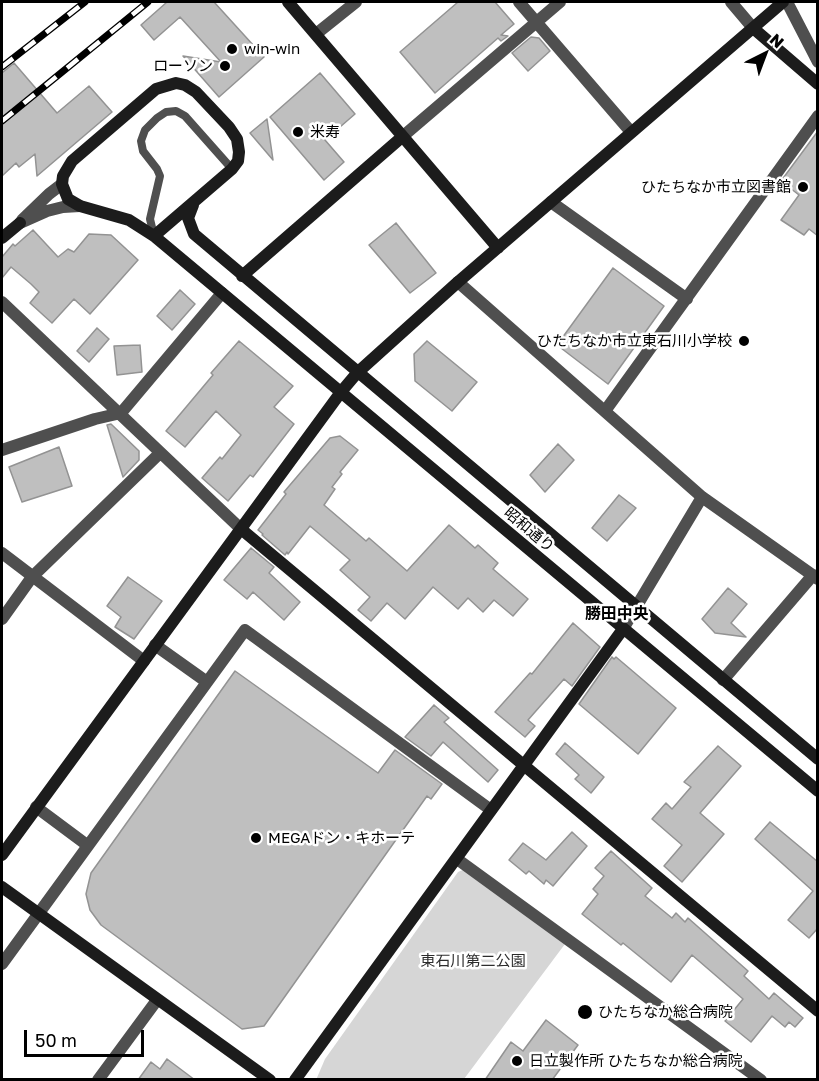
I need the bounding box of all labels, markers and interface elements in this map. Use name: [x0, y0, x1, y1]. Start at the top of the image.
north arrow: [735, 24, 795, 84]
text: N: [766, 29, 788, 52]
place label: win-win: [244, 40, 300, 58]
marker: win-win: [225, 42, 239, 56]
place label: ローソン: [153, 57, 213, 75]
marker: ローソン: [218, 59, 232, 73]
place label: 米寿: [310, 123, 340, 141]
marker: 米寿: [291, 125, 305, 139]
place label: ひたちなか市立図書館: [641, 178, 791, 196]
marker: ひたちなか市立図書館: [796, 180, 810, 194]
place label: ひたちなか市立東石川小学校: [537, 332, 732, 350]
marker: ひたちなか市立東石川小学校: [737, 334, 751, 348]
street label: 昭和通り: [500, 504, 558, 556]
district label: 勝田中央: [585, 604, 649, 624]
place label: MEGAドン・キホーテ: [268, 829, 415, 847]
marker: MEGAドン・キホーテ: [249, 831, 263, 845]
park label: 東石川第二公園: [421, 952, 525, 970]
marker: ひたちなか総合病院: [576, 1003, 594, 1021]
place label: ひたちなか総合病院: [598, 1003, 733, 1021]
scale bar: [27, 1018, 147, 1056]
text: 50 m: [35, 1029, 77, 1051]
place label: 日立製作所 ひたちなか総合病院: [529, 1052, 743, 1070]
marker: 日立製作所 ひたちなか総合病院: [510, 1054, 524, 1068]

